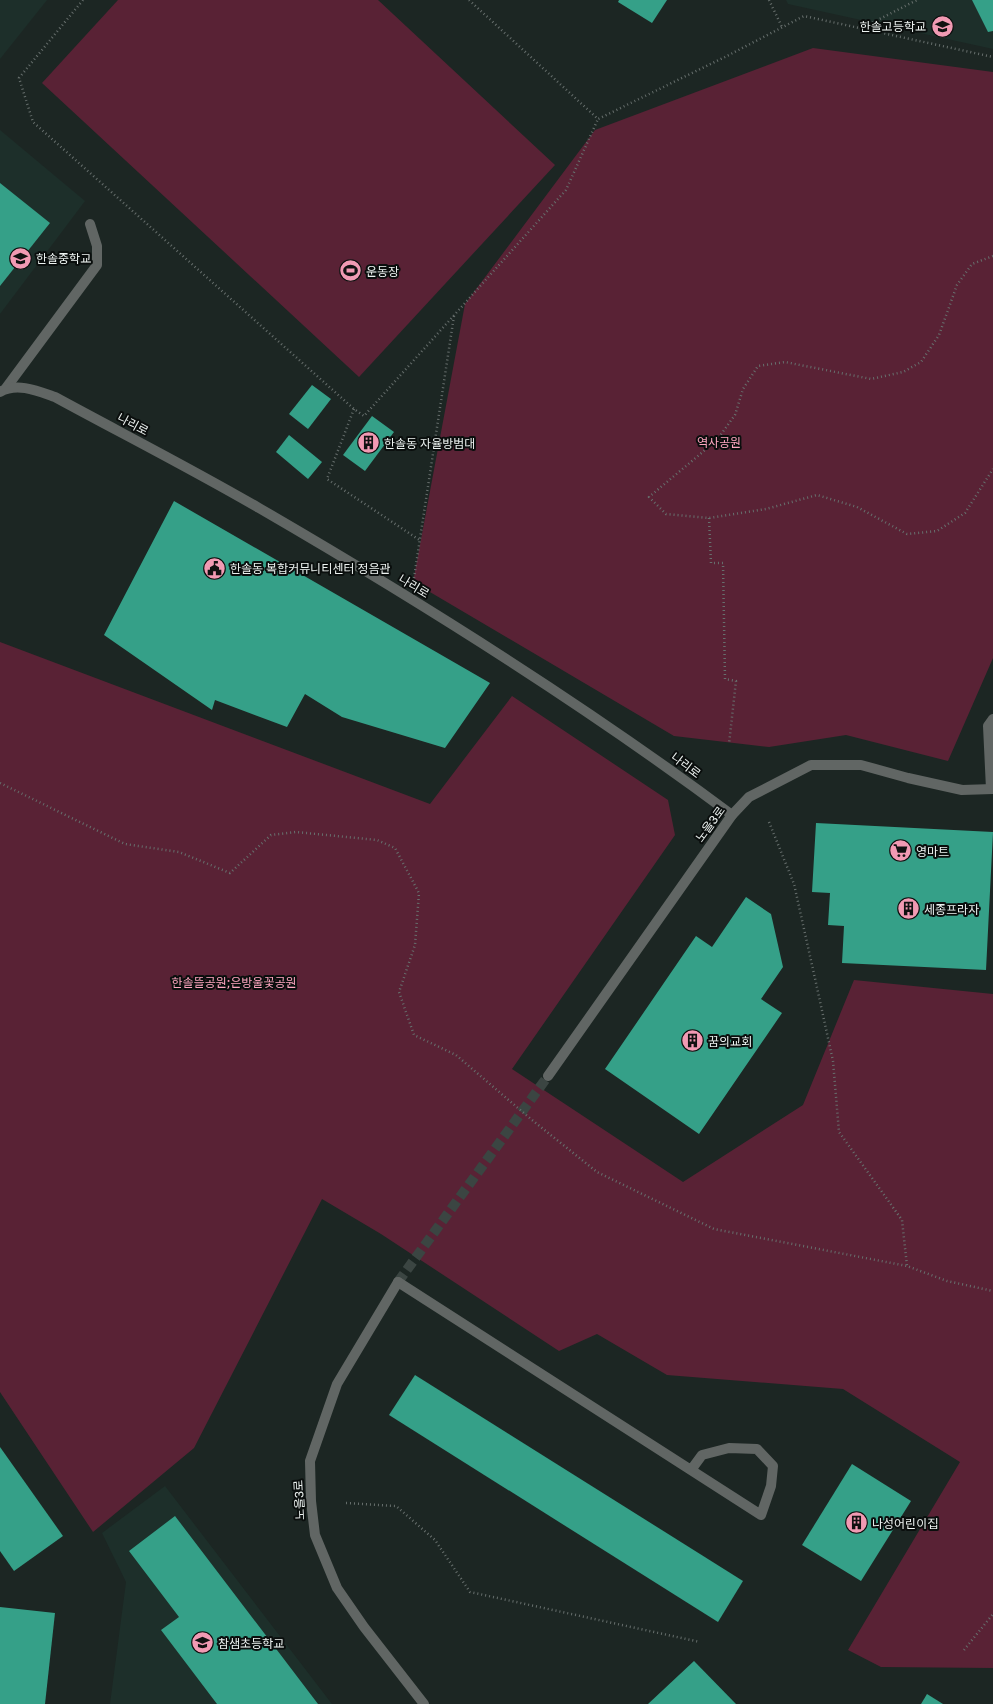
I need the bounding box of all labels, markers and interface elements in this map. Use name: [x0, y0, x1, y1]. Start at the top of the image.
school or university icon: 한솔고등학교: [929, 13, 955, 39]
place label: 한솔고등학교: [860, 19, 926, 34]
school or university icon: 한솔중학교: [8, 245, 34, 271]
place label: 한솔중학교: [36, 251, 91, 266]
sports icon: 운동장: [338, 258, 364, 284]
place label: 운동장: [366, 264, 399, 279]
street label: 나리로: [115, 410, 151, 438]
building icon: 한솔동 자율방범대: [355, 430, 381, 456]
park label: 역사공원: [697, 435, 741, 450]
place label: 한솔동 자율방범대: [384, 436, 475, 451]
public building icon: 한솔동 복합커뮤니티센터 정음관: [202, 555, 228, 581]
place label: 한솔동 복합커뮤니티센터 정음관: [230, 561, 391, 576]
street label: 나리로: [396, 571, 432, 601]
street label: 나리로: [668, 749, 704, 781]
street label: 노을3로: [692, 803, 728, 845]
supermarket icon: 영마트: [888, 838, 914, 864]
place label: 영마트: [916, 844, 949, 859]
building icon: 세종프라자: [896, 896, 922, 922]
place label: 세종프라자: [924, 902, 979, 917]
park label: 한솔뜰공원;은방울꽃공원: [171, 975, 297, 990]
building icon: 꿈의교회: [680, 1028, 706, 1054]
place label: 꿈의교회: [708, 1034, 752, 1049]
street label: 노을3로: [290, 1480, 308, 1520]
building icon: 나성어린이집: [843, 1510, 869, 1536]
place label: 나성어린이집: [872, 1516, 938, 1531]
school or university icon: 참샘초등학교: [189, 1630, 215, 1656]
place label: 참샘초등학교: [218, 1636, 284, 1651]

